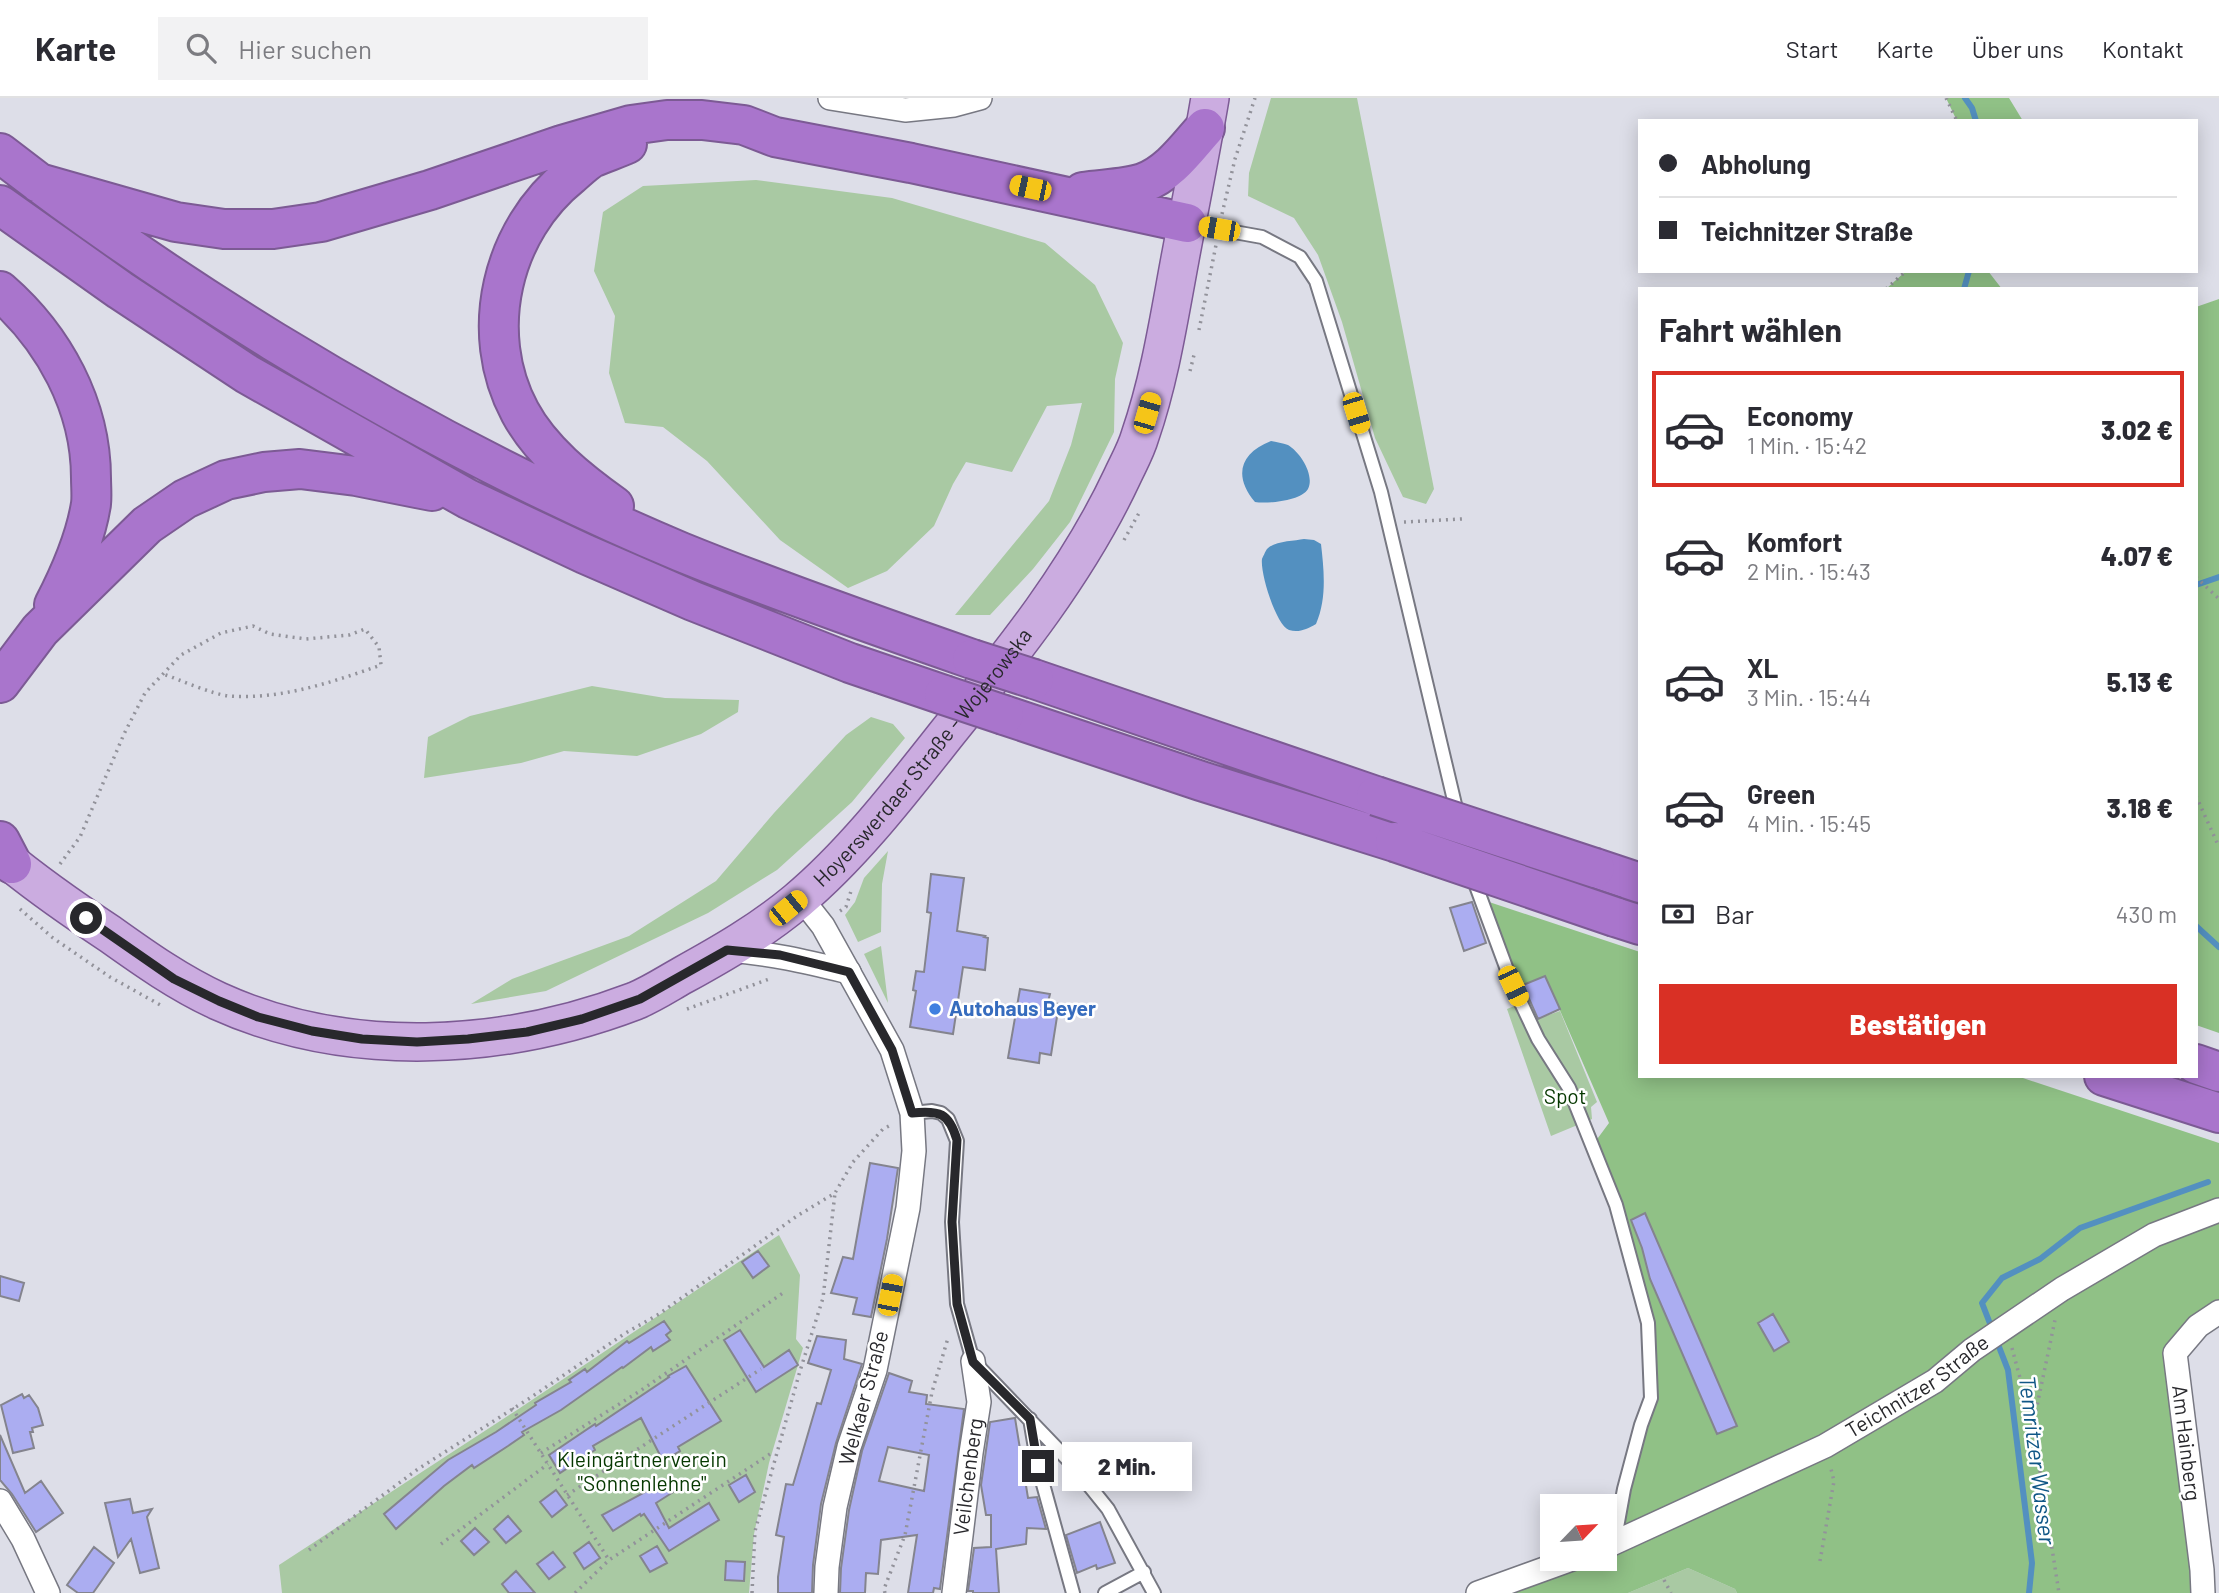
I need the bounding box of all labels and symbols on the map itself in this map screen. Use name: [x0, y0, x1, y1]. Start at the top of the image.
car: [1008, 173, 1053, 203]
car: [1197, 215, 1242, 243]
car: [1132, 390, 1163, 436]
car: [1340, 390, 1373, 436]
street label: Hoyerswerdaer Straße - Wojerowska: [807, 623, 1036, 891]
car: [766, 887, 811, 929]
route start: [70, 902, 102, 934]
car: [1495, 963, 1532, 1009]
place label: Autohaus Beyer: [949, 995, 1096, 1020]
marker: Autohaus Beyer: [927, 1001, 943, 1017]
park label: Spot: [1544, 1083, 1586, 1108]
car: [876, 1272, 905, 1318]
street label: Welkaer Straße: [833, 1327, 893, 1468]
street label: Teichnitzer Straße: [1841, 1329, 1993, 1442]
water label: Temritzer Wasser: [2014, 1374, 2062, 1547]
street label: Am Hainberg: [2168, 1383, 2207, 1502]
street label: Veilchenberg: [947, 1416, 987, 1537]
callout: 2 Min.: [1062, 1442, 1192, 1490]
park label: Kleingärtnerverein "Sonnenlehne": [557, 1446, 727, 1495]
route end: [1022, 1450, 1054, 1482]
north arrow: [1540, 1494, 1617, 1572]

